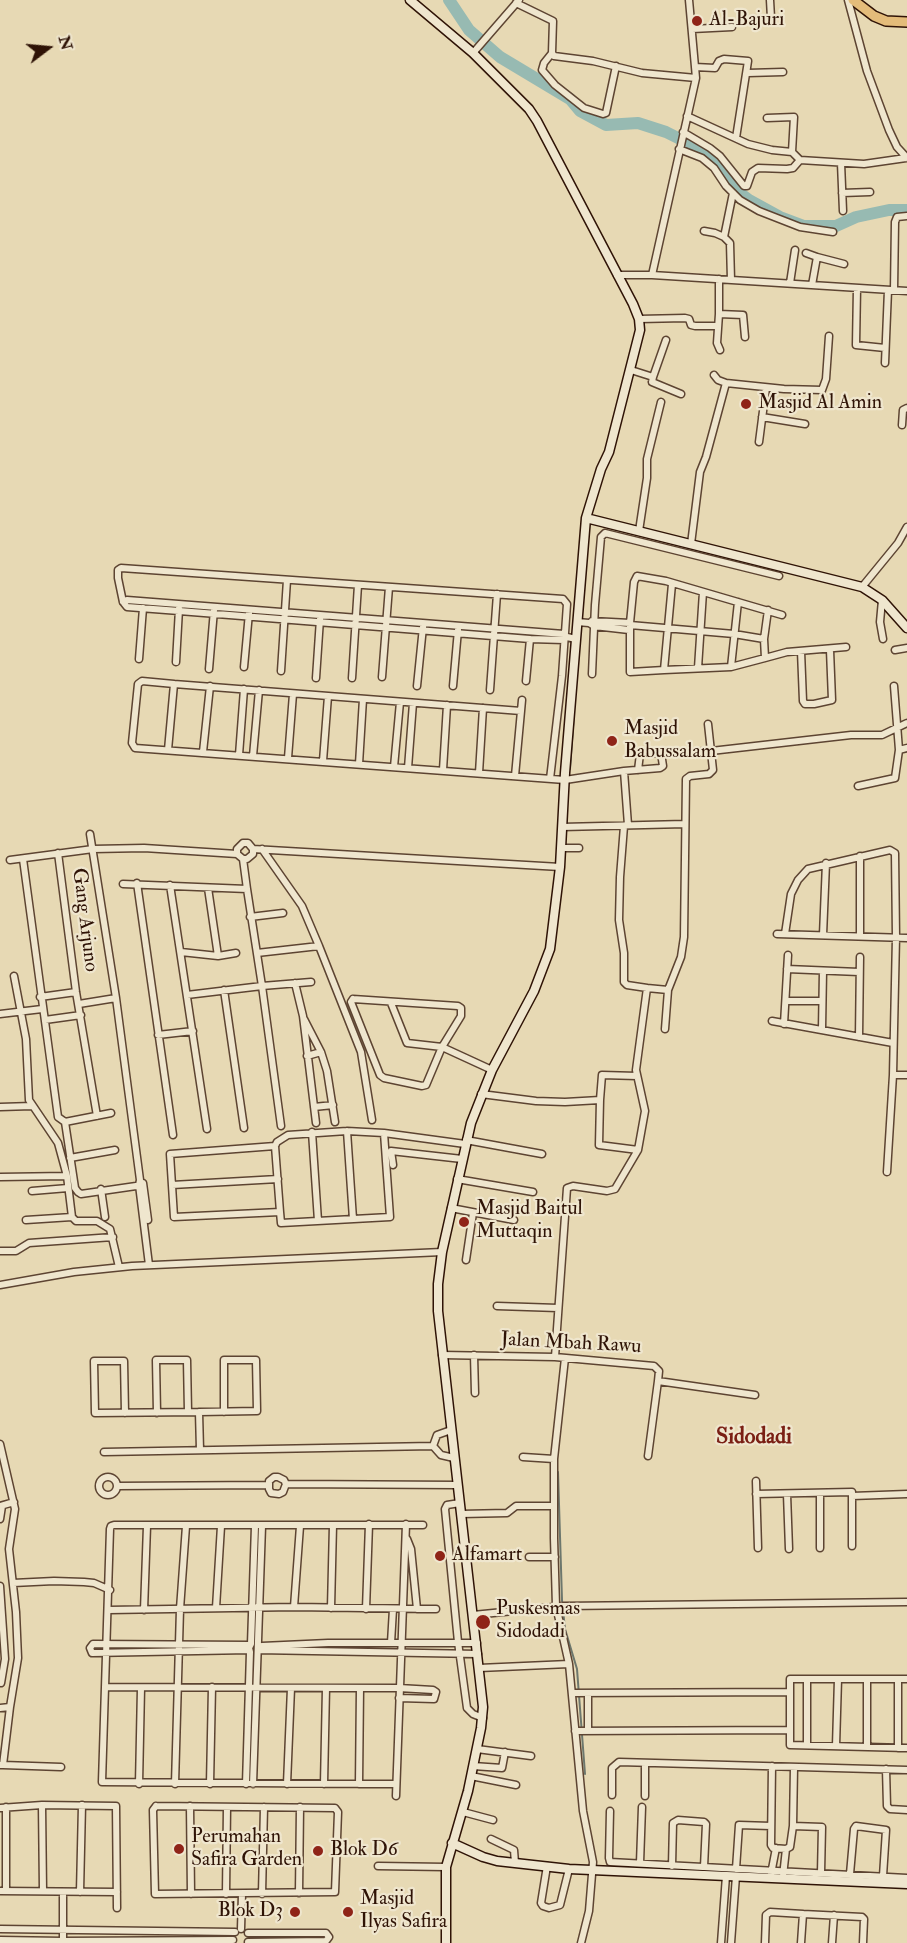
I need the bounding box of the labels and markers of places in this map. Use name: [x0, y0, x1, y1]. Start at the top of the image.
place label: Al-Bajuri: [709, 9, 784, 33]
marker: Al-Bajuri: [690, 14, 704, 28]
place label: Masjid Al Amin: [758, 392, 882, 416]
marker: Masjid Al Amin: [739, 397, 753, 411]
place label: Masjid Babussalam: [624, 718, 716, 765]
marker: Masjid Babussalam: [605, 734, 619, 748]
place label: Masjid Baitul Muttaqin: [476, 1198, 583, 1245]
marker: Masjid Baitul Muttaqin: [457, 1215, 471, 1229]
place label: Alfamart: [452, 1544, 522, 1568]
marker: Alfamart: [433, 1549, 447, 1563]
place label: Puskesmas Sidodadi: [496, 1598, 580, 1645]
marker: Puskesmas Sidodadi: [474, 1613, 492, 1631]
place label: Perumahan Safira Garden: [191, 1826, 302, 1873]
place label: Blok D6: [330, 1839, 398, 1863]
marker: Perumahan Safira Garden: [172, 1842, 186, 1856]
marker: Blok D6: [311, 1844, 325, 1858]
place label: Masjid Ilyas Safira: [360, 1888, 447, 1935]
place label: Blok D3: [218, 1900, 283, 1924]
marker: Blok D3: [288, 1905, 302, 1919]
marker: Masjid Ilyas Safira: [341, 1905, 355, 1919]

